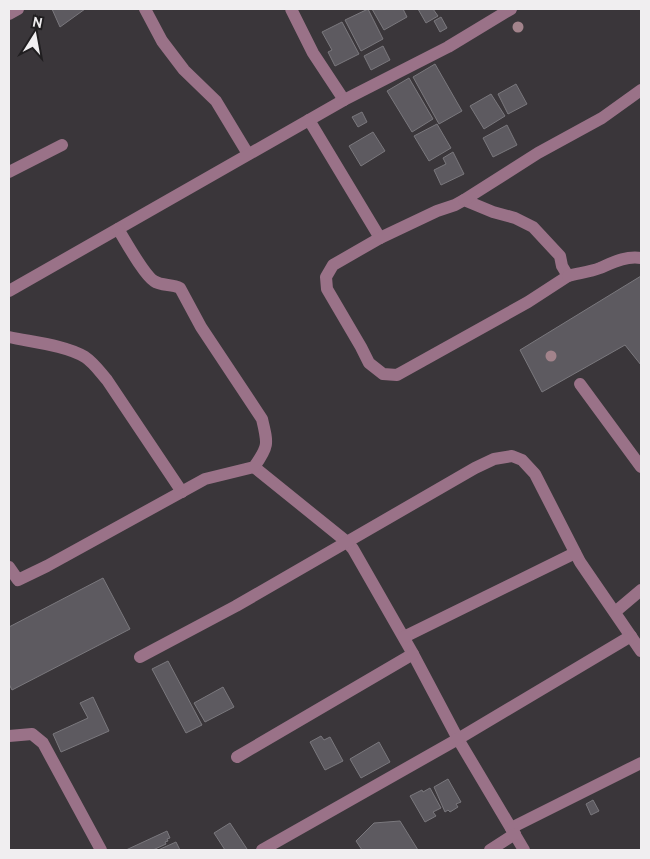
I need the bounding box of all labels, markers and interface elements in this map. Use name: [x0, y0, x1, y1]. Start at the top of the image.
north arrow: [10, 10, 60, 60]
text: N: [31, 12, 44, 32]

